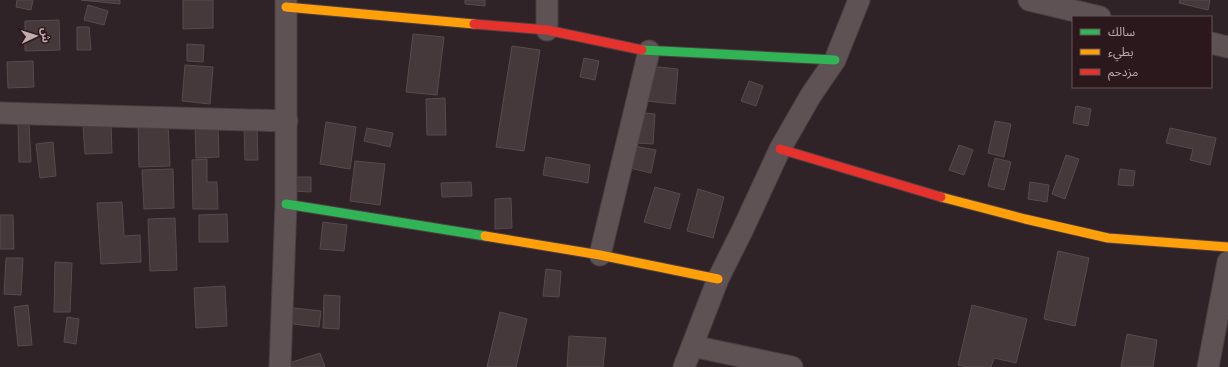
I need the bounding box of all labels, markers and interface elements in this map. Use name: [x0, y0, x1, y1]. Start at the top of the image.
north arrow: [16, 16, 56, 56]
legend: [1072, 16, 1212, 88]
text: سالك: [1108, 25, 1135, 39]
text: ش: [38, 27, 52, 43]
text: بطيء: [1108, 45, 1134, 62]
text: مزدحم: [1108, 65, 1138, 81]

